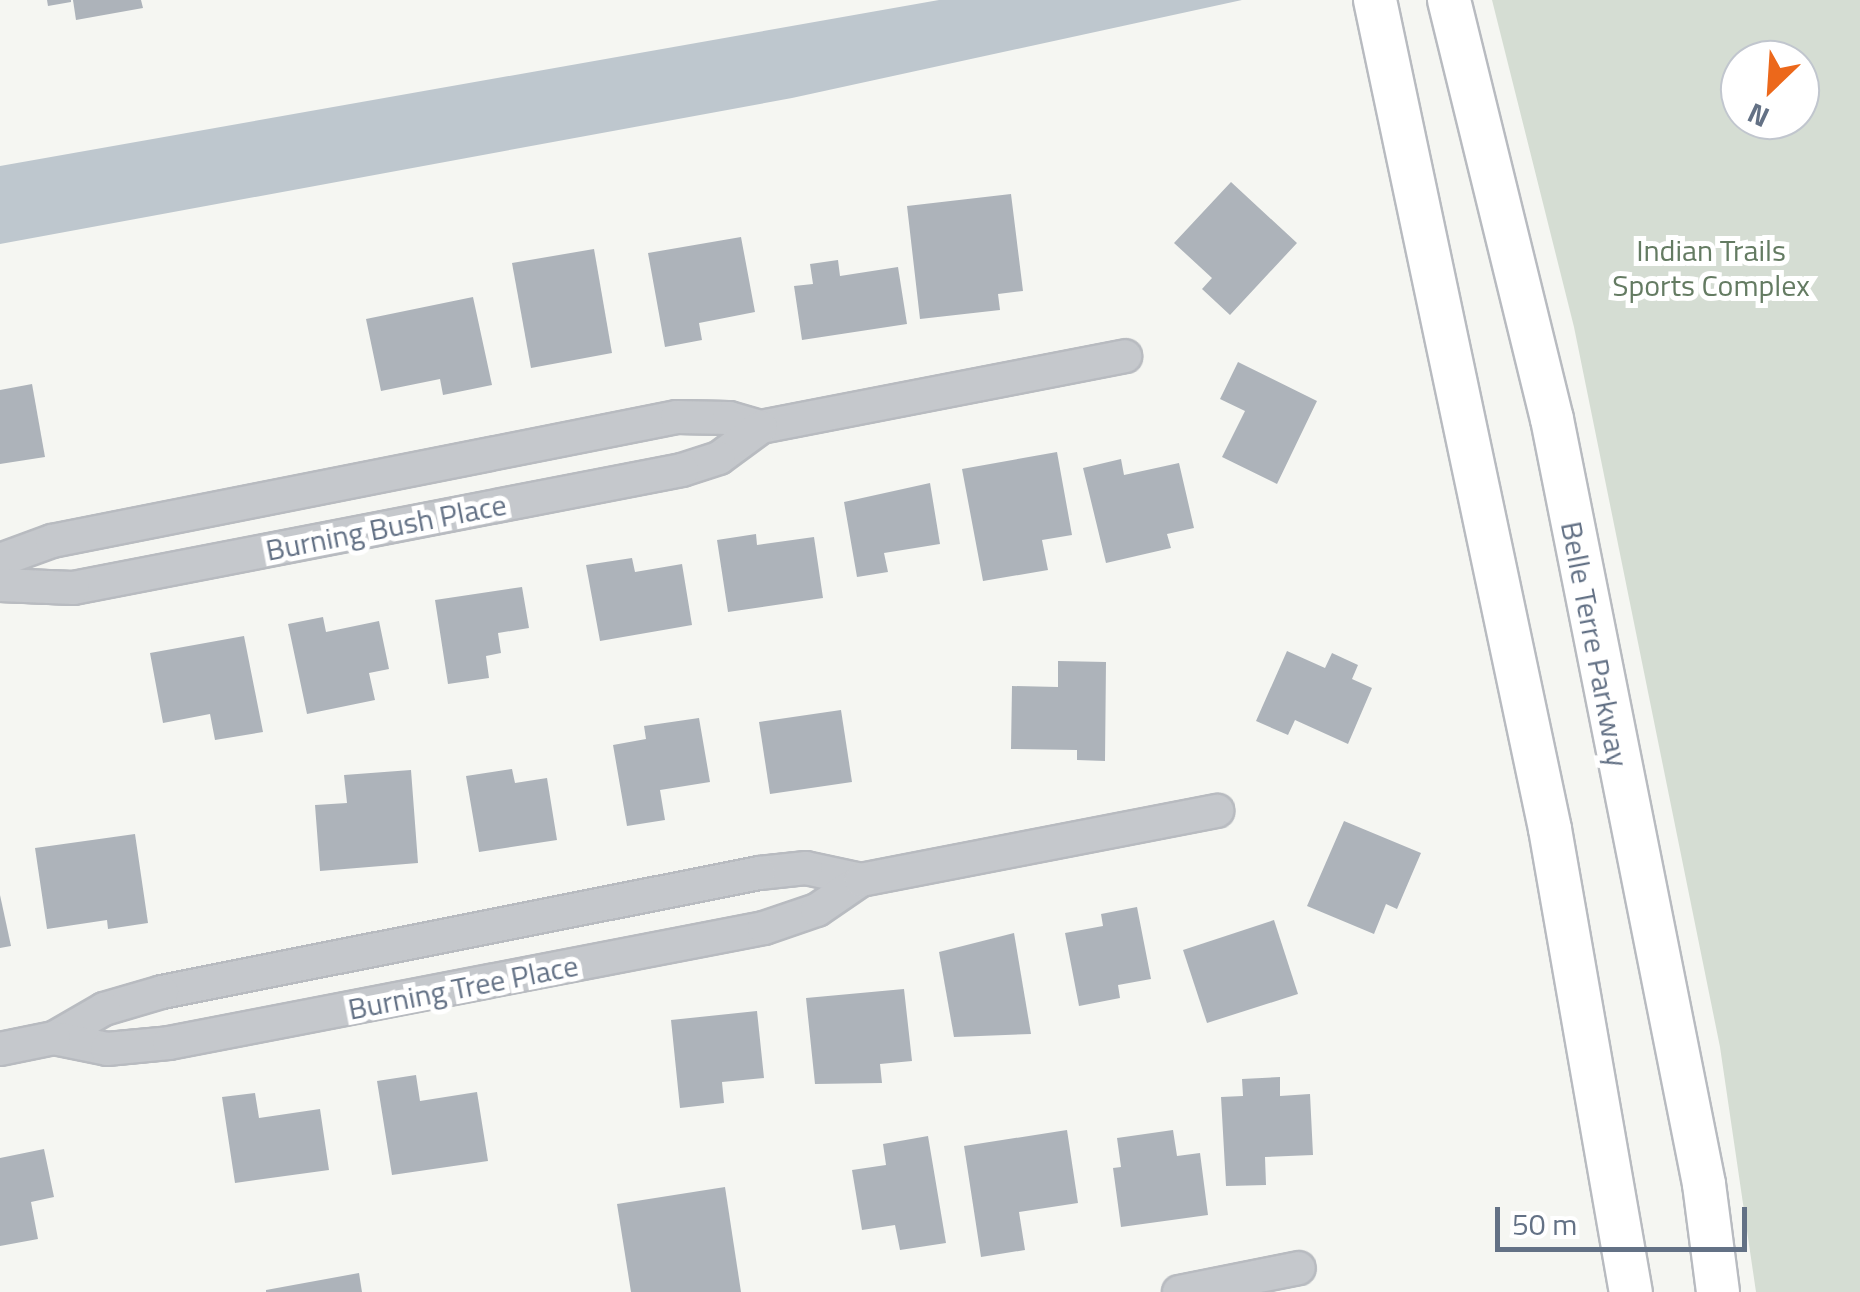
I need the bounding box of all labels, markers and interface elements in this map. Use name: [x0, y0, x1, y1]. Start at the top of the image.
north arrow: [1720, 40, 1820, 140]
text: N: [1740, 92, 1776, 139]
park label: Indian Trails Sports Complex: [1612, 232, 1810, 302]
street label: Burning Bush Place: [263, 486, 509, 568]
street label: Belle Terre Parkway: [1554, 518, 1636, 770]
street label: Burning Tree Place: [345, 947, 581, 1027]
scale bar: [1500, 1187, 1752, 1249]
text: 50 m: [1512, 1201, 1577, 1247]

